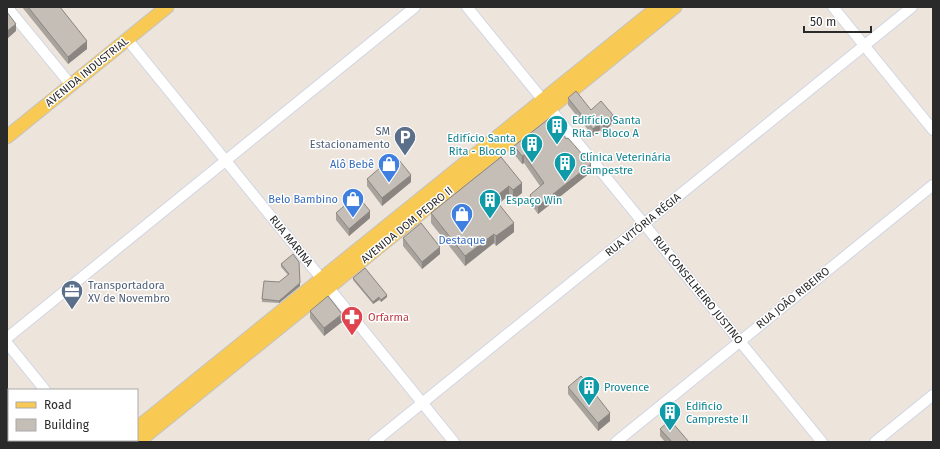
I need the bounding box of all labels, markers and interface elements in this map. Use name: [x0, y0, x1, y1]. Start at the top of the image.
scale bar: [804, 8, 871, 34]
text: 50 m: [810, 15, 836, 29]
street label: AVENIDA INDUSTRIAL: [43, 34, 132, 110]
building icon: Edifício Santa Rita - Bloco A: [544, 113, 570, 146]
place label: Edifício Santa Rita - Bloco A: [572, 114, 641, 140]
parking icon: SM Estacionamento: [392, 124, 418, 157]
place label: SM Estacionamento: [310, 125, 390, 151]
building icon: Edifício Santa Rita - Bloco B: [519, 131, 545, 164]
place label: Edifício Santa Rita - Bloco B: [447, 132, 516, 158]
building icon: Clínica Veterinária Campestre: [552, 150, 578, 183]
shop icon: Alô Bebê: [376, 151, 402, 184]
place label: Clínica Veterinária Campestre: [580, 151, 671, 177]
place label: Alô Bebê: [330, 158, 374, 171]
street label: AVENIDA DOM PEDRO II: [359, 184, 455, 266]
shop icon: Belo Bambino: [340, 186, 366, 219]
building icon: Espaço Win: [477, 187, 503, 220]
street label: RUA VITÓRIA RÉGIA: [602, 189, 684, 259]
place label: Belo Bambino: [268, 193, 338, 206]
place label: Espaço Win: [506, 194, 562, 207]
shop icon: Destaque: [449, 201, 475, 234]
street label: RUA MARINA: [267, 213, 316, 270]
street label: RUA CONSELHEIRO JUSTINO: [650, 233, 746, 347]
place label: Destaque: [438, 234, 486, 247]
street label: RUA JOÃO RIBEIRO: [754, 264, 832, 332]
office icon: Transportadora XV de Novembro: [59, 278, 85, 311]
place label: Transportadora XV de Novembro: [88, 279, 170, 305]
pharmacy icon: Orfarma: [339, 304, 365, 337]
place label: Orfarma: [368, 311, 409, 324]
building icon: Provence: [576, 374, 602, 407]
place label: Provence: [604, 381, 649, 394]
legend: [8, 389, 138, 441]
text: Road: [44, 398, 72, 412]
building icon: Edificio Campreste II: [657, 399, 683, 432]
place label: Edificio Campreste II: [686, 400, 748, 426]
text: Building: [44, 418, 90, 432]

